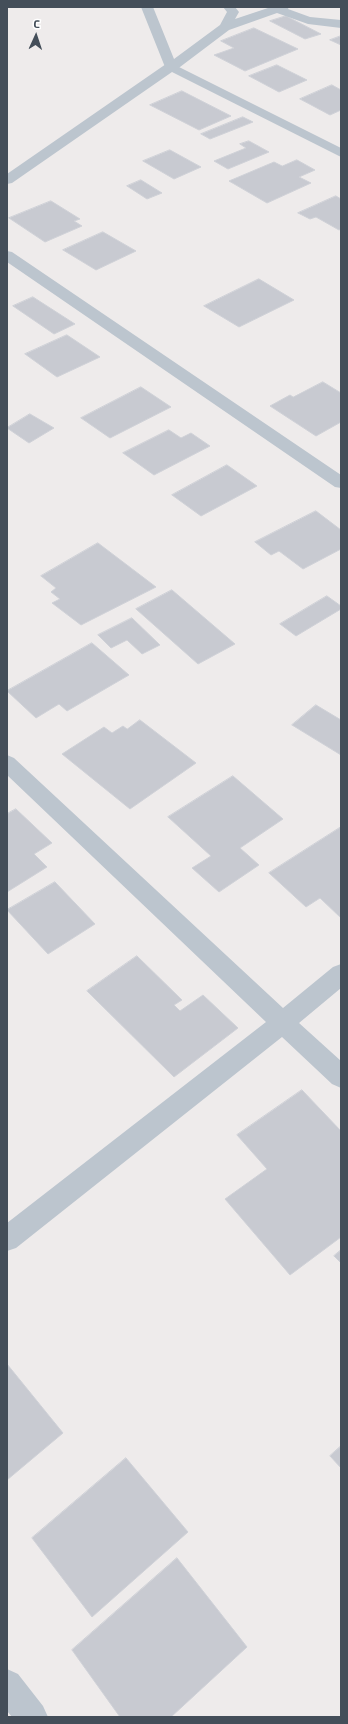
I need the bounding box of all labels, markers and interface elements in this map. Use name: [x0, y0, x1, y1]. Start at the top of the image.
north arrow: [16, 16, 56, 56]
text: С: [33, 17, 40, 30]

